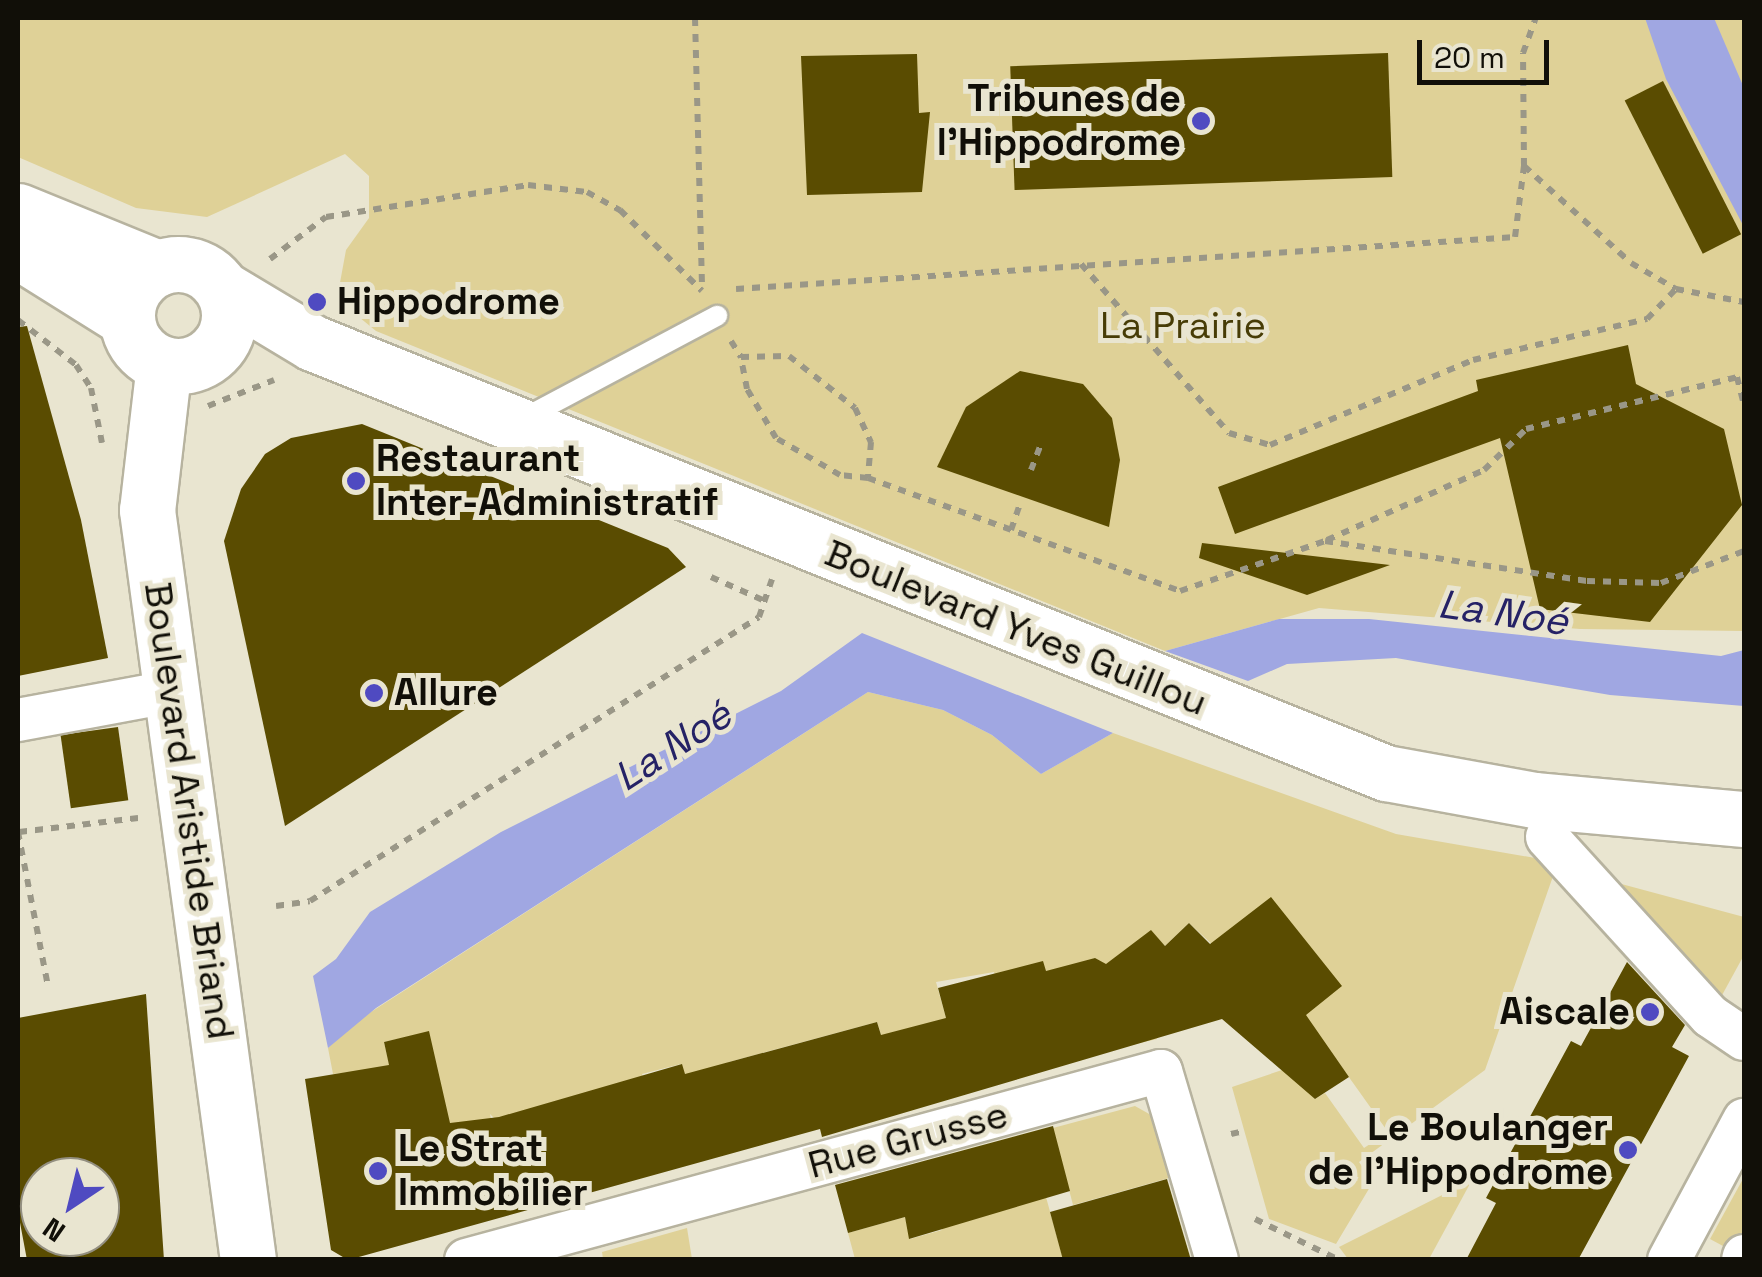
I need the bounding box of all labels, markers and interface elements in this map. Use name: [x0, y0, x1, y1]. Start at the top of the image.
scale bar: [1422, 20, 1554, 82]
text: 20 m: [1434, 38, 1505, 77]
place label: Tribunes de l'Hippodrome: [937, 76, 1181, 165]
marker: Tribunes de l'Hippodrome: [1190, 110, 1212, 132]
place label: Hippodrome: [337, 279, 560, 325]
marker: Hippodrome: [306, 291, 328, 313]
park label: La Prairie: [1100, 303, 1266, 349]
place label: Restaurant Inter-Administratif: [376, 436, 719, 526]
marker: Restaurant Inter-Administratif: [345, 470, 367, 492]
street label: Boulevard Yves Guillou: [818, 530, 1214, 726]
street label: Boulevard Aristide Briand: [134, 579, 244, 1043]
water label: La Noé: [1435, 580, 1571, 646]
place label: Allure: [394, 670, 498, 716]
marker: Allure: [363, 682, 385, 704]
water label: La Noé: [605, 690, 741, 802]
place label: Aiscale: [1500, 989, 1630, 1035]
marker: Aiscale: [1639, 1001, 1661, 1023]
street label: Rue Grusse: [803, 1091, 1013, 1189]
place label: Le Boulanger de l’Hippodrome: [1308, 1105, 1608, 1194]
place label: Le Strat Immobilier: [398, 1126, 588, 1216]
marker: Le Boulanger de l’Hippodrome: [1617, 1139, 1639, 1161]
north arrow: [20, 1157, 120, 1257]
marker: Le Strat Immobilier: [367, 1160, 389, 1182]
text: N: [36, 1210, 72, 1250]

